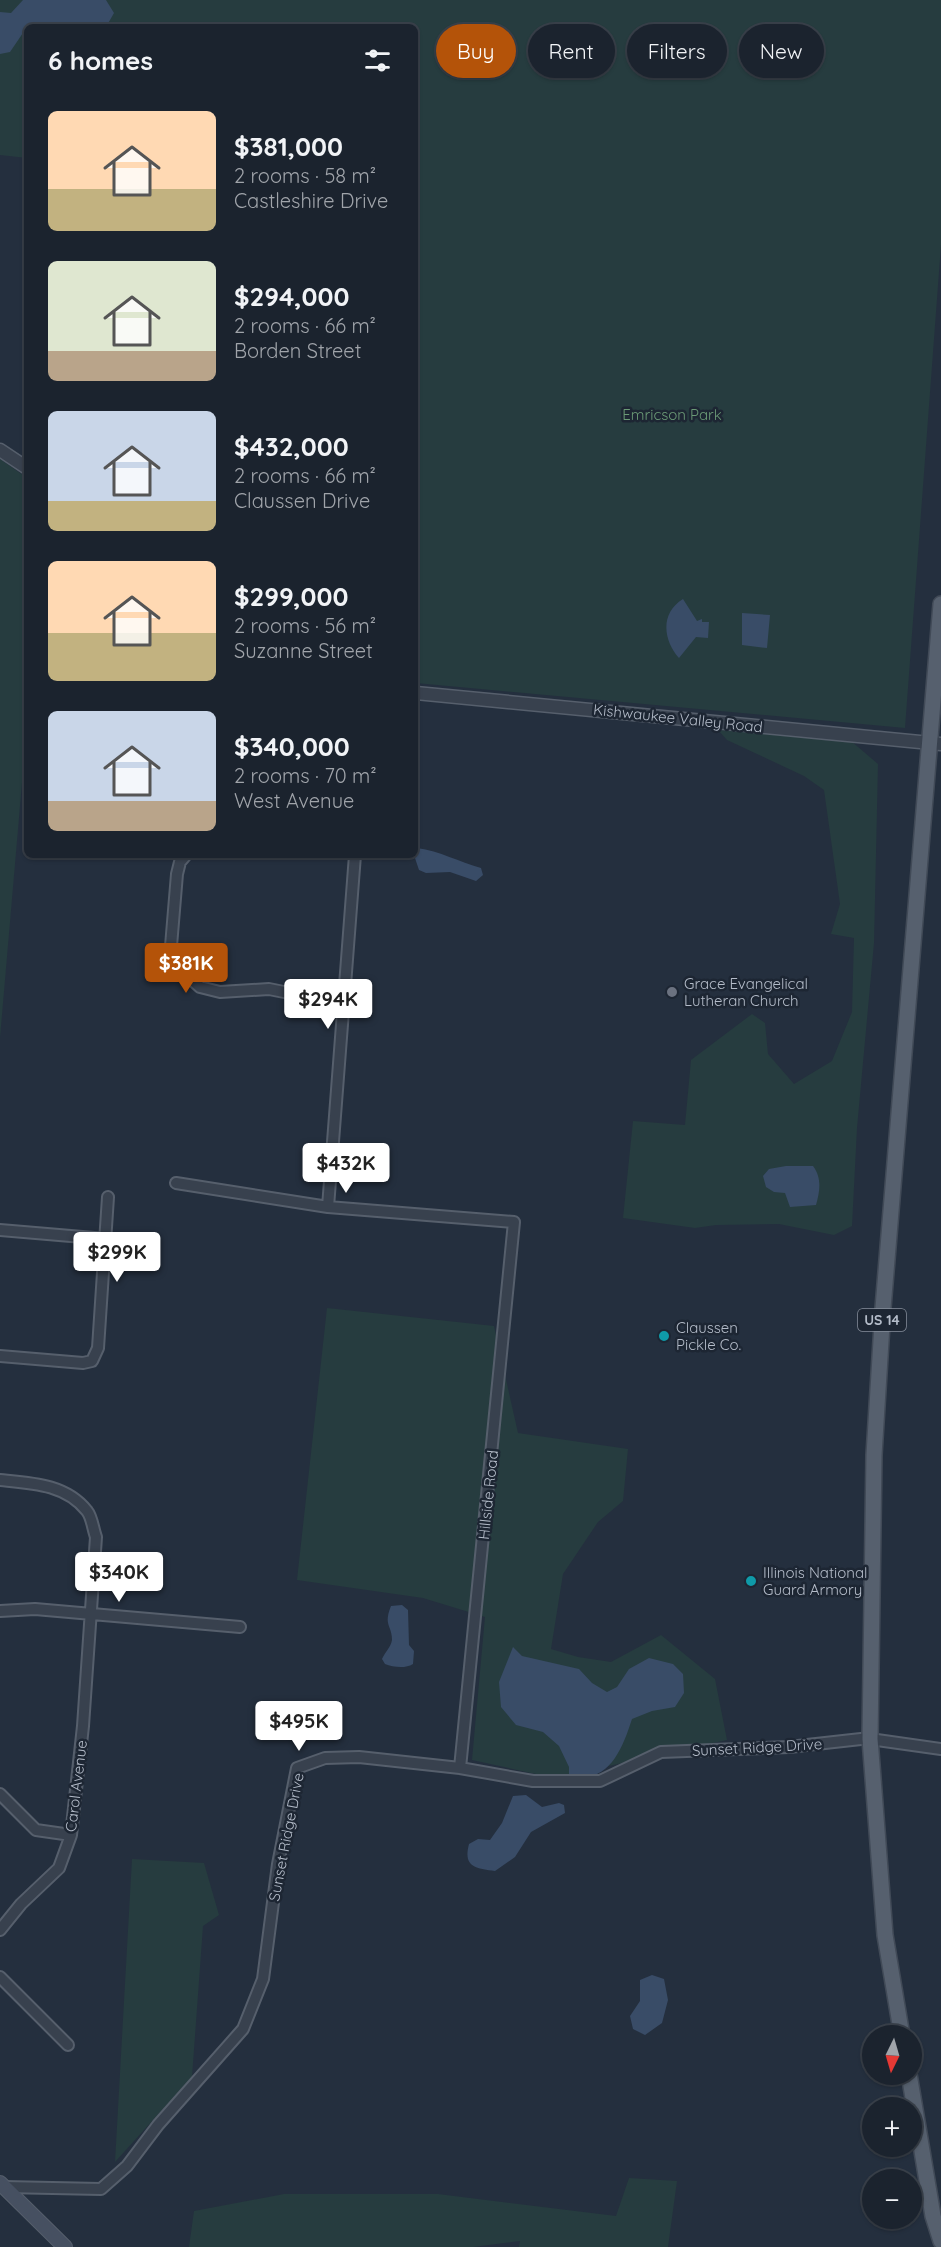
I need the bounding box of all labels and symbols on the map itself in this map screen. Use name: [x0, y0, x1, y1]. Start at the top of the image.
park label: Emricson Park: [622, 405, 722, 424]
street label: Kishwaukee Valley Road: [592, 700, 764, 736]
pin: $381K: [144, 943, 228, 994]
place label: Grace Evangelical Lutheran Church: [684, 974, 808, 1010]
pin: $294K: [286, 979, 370, 1030]
marker: Grace Evangelical Lutheran Church: [665, 985, 679, 999]
pin: $432K: [304, 1143, 388, 1194]
pin: $299K: [75, 1232, 159, 1283]
road number: US 14: [858, 1309, 906, 1331]
place label: Claussen Pickle Co.: [676, 1318, 741, 1354]
marker: Claussen Pickle Co.: [657, 1329, 671, 1343]
street label: Hillside Road: [474, 1449, 502, 1541]
pin: $340K: [77, 1552, 161, 1603]
place label: Illinois National Guard Armory: [763, 1563, 868, 1599]
marker: Illinois National Guard Armory: [744, 1574, 758, 1588]
pin: $495K: [257, 1701, 341, 1752]
street label: Sunset Ridge Drive: [691, 1734, 823, 1760]
street label: Carol Avenue: [61, 1739, 91, 1833]
street label: Sunset Ridge Drive: [264, 1771, 308, 1903]
north arrow: [862, 2025, 922, 2085]

